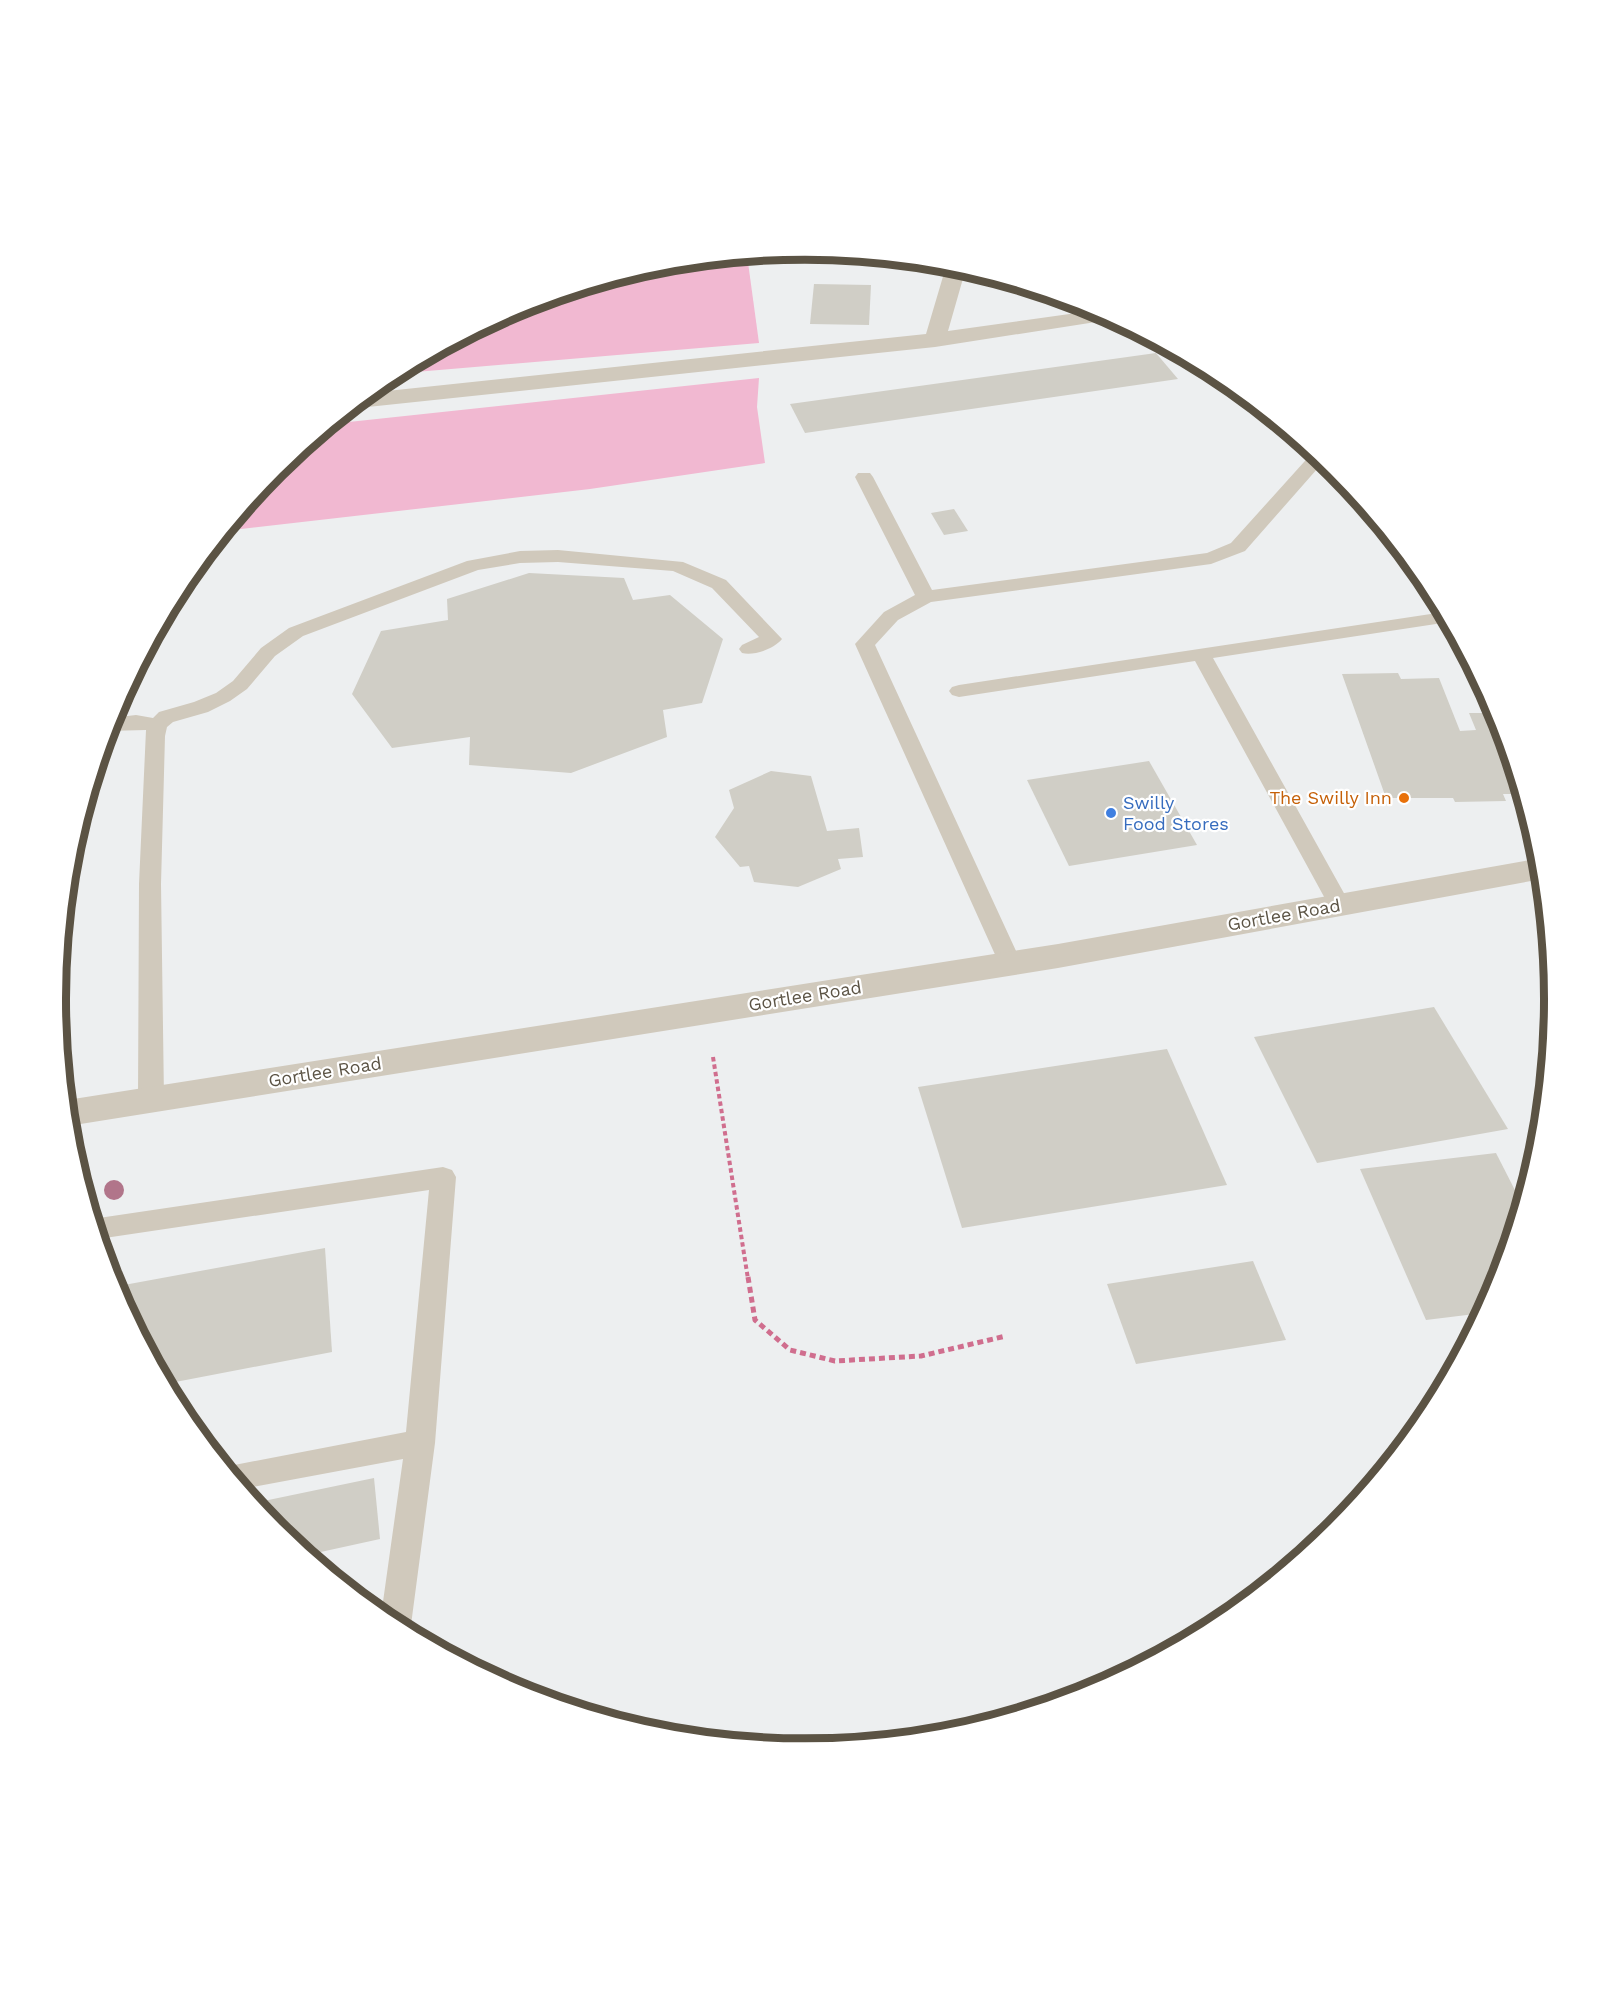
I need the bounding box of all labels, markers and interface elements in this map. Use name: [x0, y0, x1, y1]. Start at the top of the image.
place label: The Swilly Inn: [1269, 787, 1392, 808]
marker: The Swilly Inn: [1397, 791, 1411, 805]
place label: Swilly Food Stores: [1123, 792, 1229, 834]
marker: Swilly Food Stores: [1104, 806, 1118, 820]
street label: Gortlee Road: [1226, 894, 1342, 935]
street label: Gortlee Road: [747, 976, 863, 1015]
street label: Gortlee Road: [267, 1052, 383, 1091]

